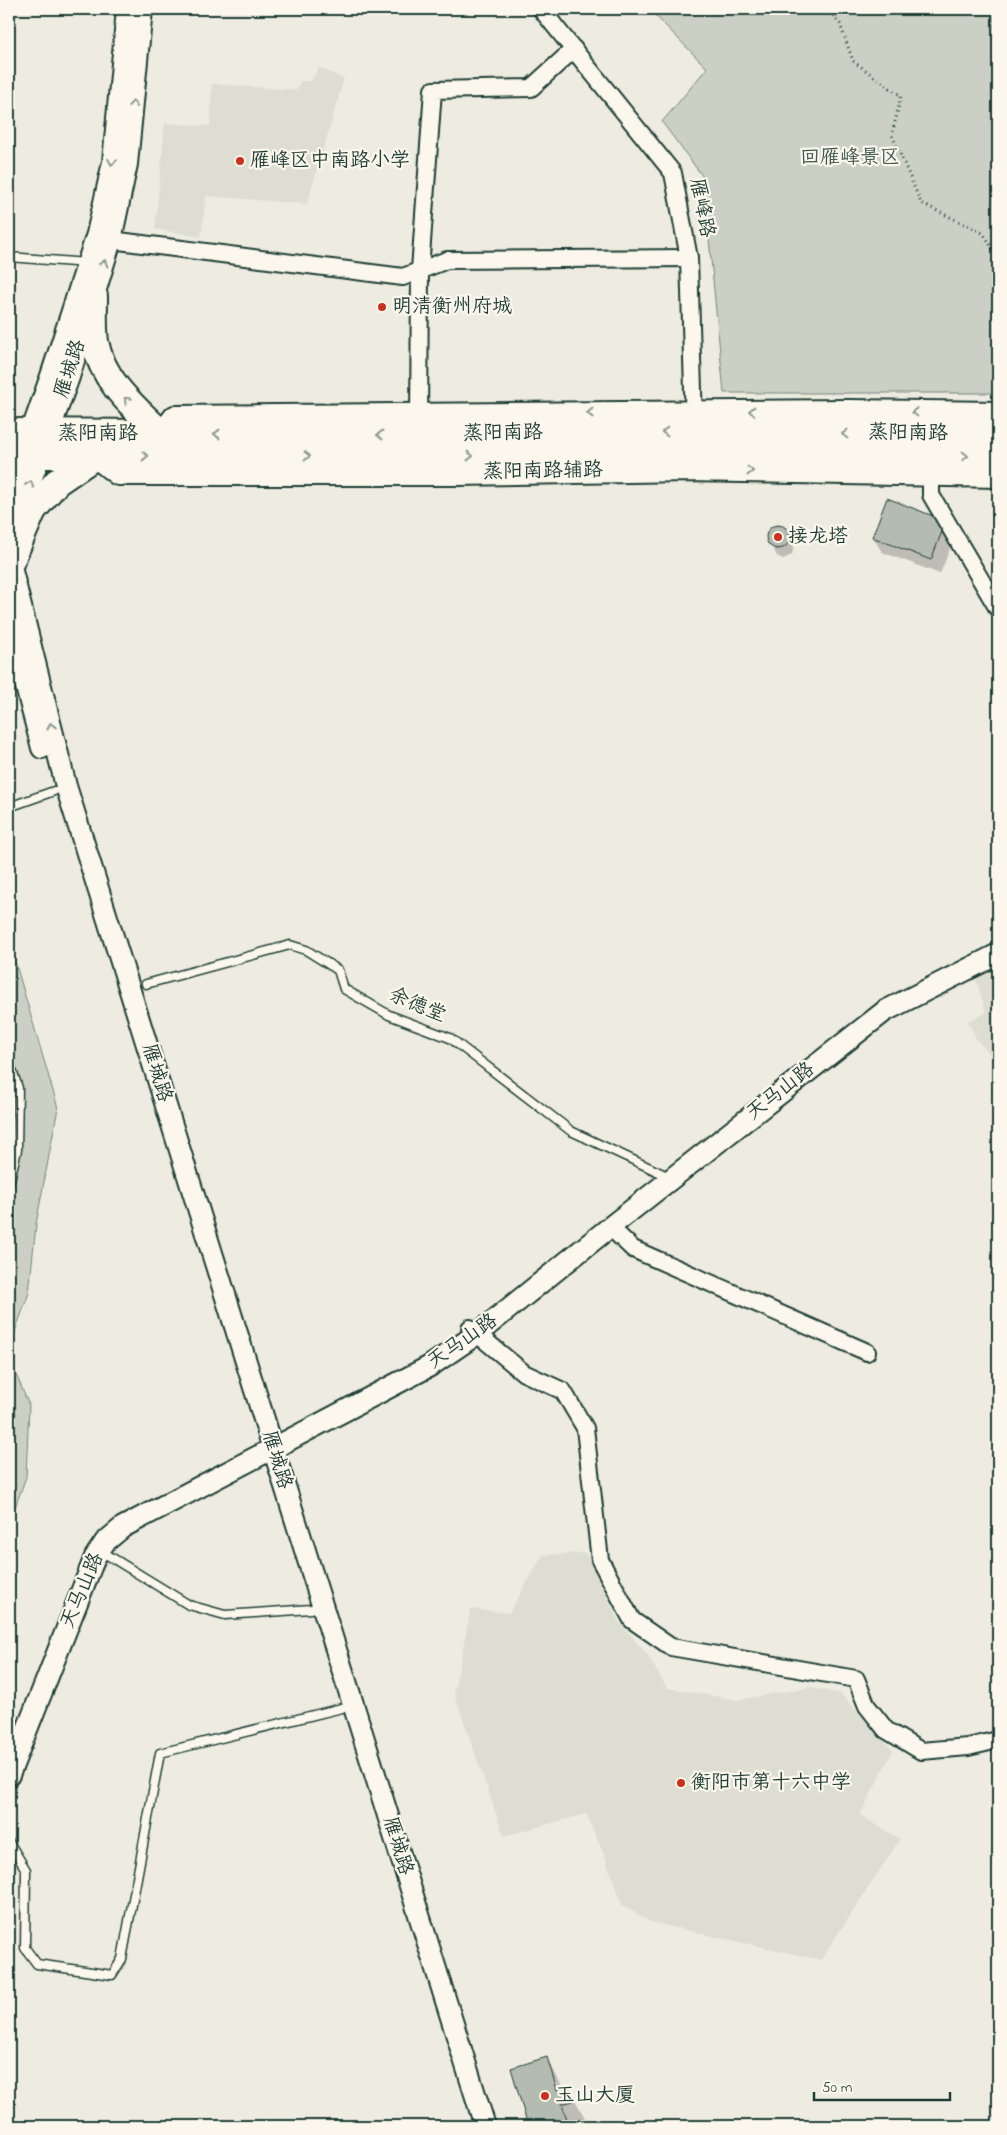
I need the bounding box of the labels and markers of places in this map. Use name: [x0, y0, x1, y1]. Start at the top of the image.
place label: 雁峰区中南路小学: [250, 147, 410, 176]
marker: 雁峰区中南路小学: [234, 155, 246, 167]
place label: 明清衡州府城: [392, 293, 512, 322]
marker: 明清衡州府城: [376, 301, 388, 313]
place label: 接龙塔: [788, 523, 848, 552]
marker: 接龙塔: [772, 531, 784, 543]
place label: 衡阳市第十六中学: [691, 1769, 851, 1798]
marker: 衡阳市第十六中学: [675, 1777, 687, 1789]
place label: 玉山大厦: [555, 2082, 635, 2111]
marker: 玉山大厦: [539, 2090, 551, 2102]

